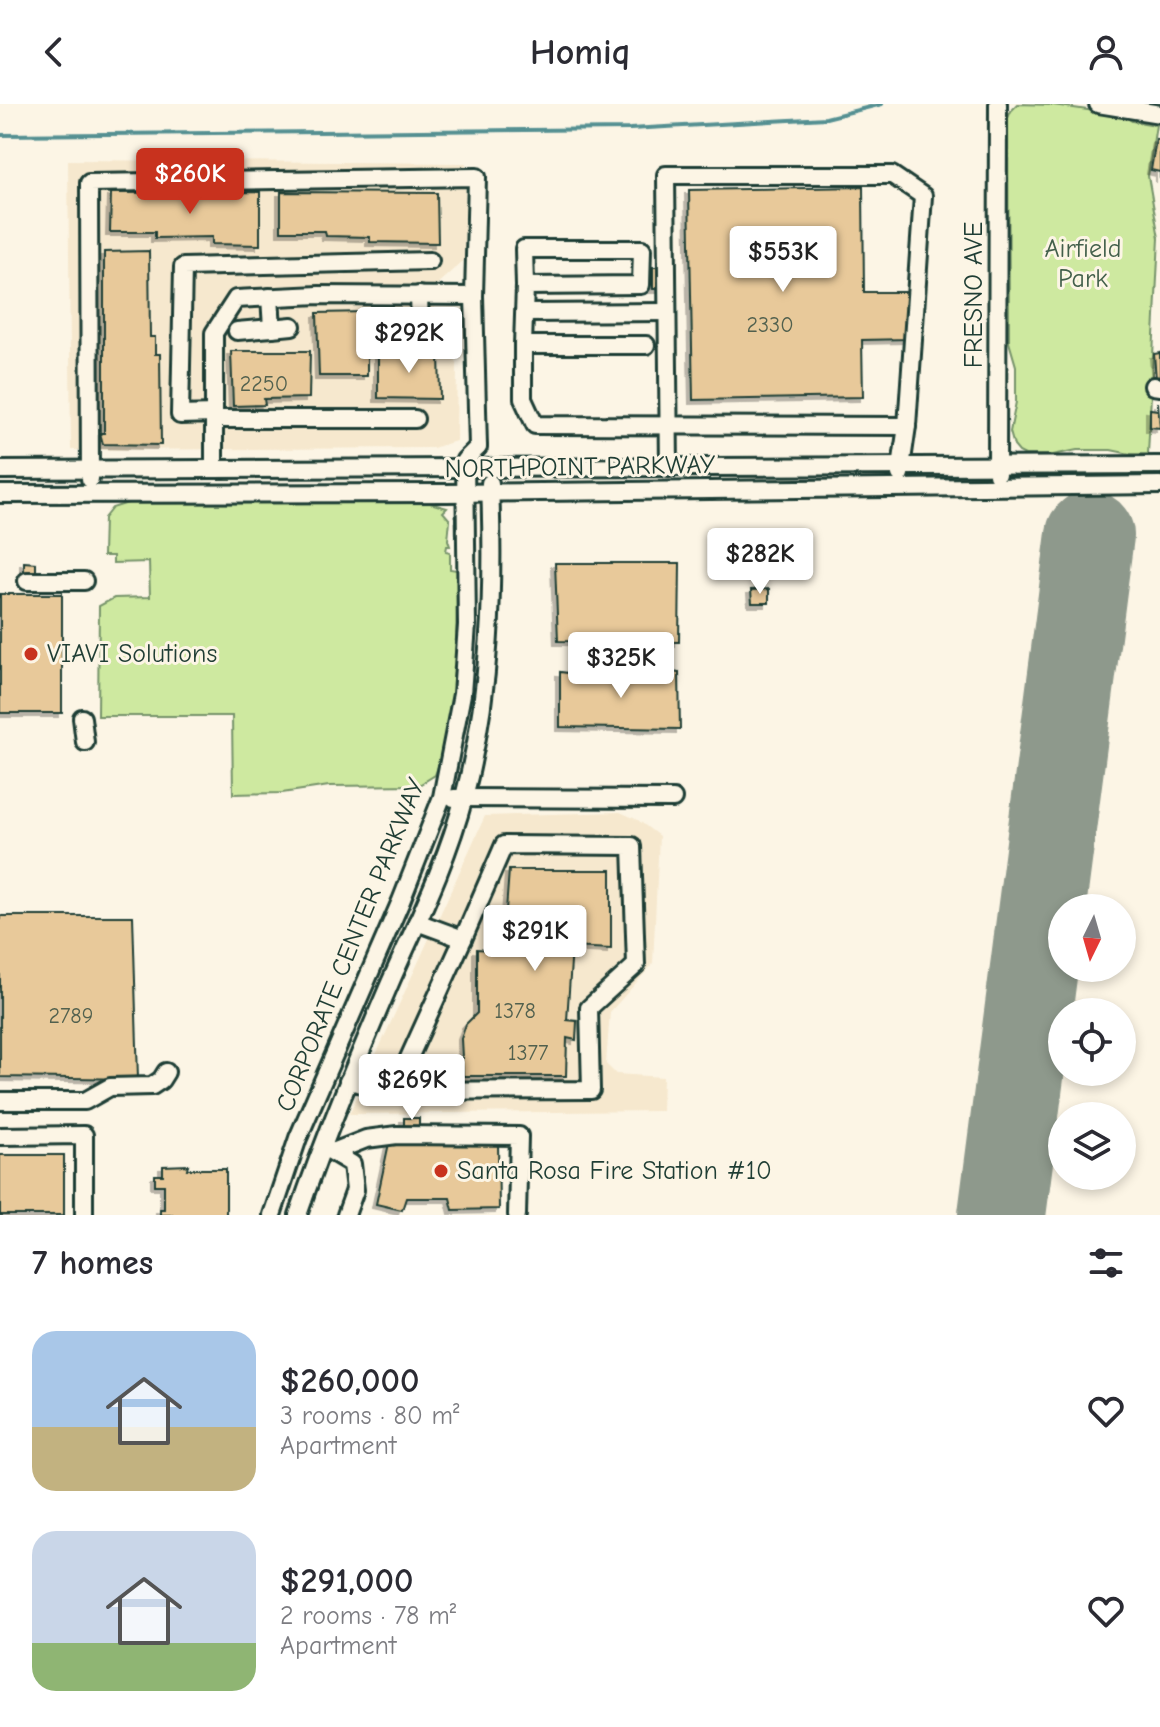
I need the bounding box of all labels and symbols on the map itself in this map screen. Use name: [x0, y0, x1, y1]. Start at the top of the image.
pin: $260K: [134, 148, 246, 216]
street label: FRESNO AVE: [959, 222, 989, 368]
pin: $553K: [727, 226, 839, 294]
park label: Airfield Park: [1045, 234, 1122, 294]
pin: $292K: [353, 307, 465, 375]
house number: 2330: [746, 312, 794, 338]
house number: 2250: [240, 371, 288, 397]
street label: NORTHPOINT PARKWAY: [444, 450, 716, 484]
pin: $282K: [704, 528, 816, 596]
pin: $325K: [565, 632, 677, 700]
place label: VIAVI Solutions: [47, 639, 217, 669]
marker: VIAVI Solutions: [22, 645, 40, 663]
street label: CORPORATE CENTER PARKWAY: [270, 773, 432, 1116]
north arrow: [1048, 894, 1136, 982]
pin: $291K: [479, 905, 591, 973]
house number: 1378: [494, 998, 536, 1024]
house number: 2789: [49, 1003, 93, 1029]
house number: 1377: [508, 1040, 549, 1066]
pin: $269K: [356, 1054, 468, 1122]
place label: Santa Rosa Fire Station #10: [457, 1156, 772, 1186]
marker: Santa Rosa Fire Station #10: [432, 1162, 450, 1180]

